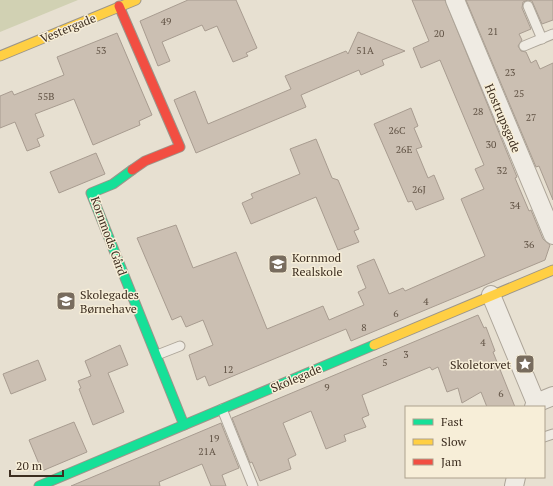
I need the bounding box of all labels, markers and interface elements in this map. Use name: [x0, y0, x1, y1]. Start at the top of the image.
street label: Vestergade: [38, 10, 98, 46]
house number: 49: [161, 15, 171, 28]
house number: 21: [488, 25, 498, 38]
house number: 20: [434, 27, 444, 40]
house number: 53: [96, 44, 106, 57]
house number: 51A: [356, 44, 374, 57]
house number: 23: [505, 66, 515, 79]
street label: Hostrupsgade: [482, 81, 524, 155]
house number: 25: [514, 87, 524, 100]
house number: 55B: [38, 90, 54, 103]
house number: 28: [473, 105, 483, 118]
house number: 27: [526, 111, 536, 124]
house number: 26C: [388, 124, 406, 137]
house number: 30: [486, 138, 496, 151]
house number: 26E: [396, 143, 412, 156]
house number: 32: [497, 164, 507, 177]
house number: 26J: [412, 183, 426, 196]
street label: Kornmods Gård: [88, 194, 130, 278]
house number: 34: [510, 199, 521, 212]
house number: 36: [524, 238, 535, 251]
place label: Kornmod Realskole: [292, 250, 343, 279]
school or university icon: Kornmod Realskole: [267, 253, 289, 275]
place label: Skolegades Børnehave: [80, 287, 139, 316]
school or university icon: Skolegades Børnehave: [55, 290, 77, 312]
house number: 4: [423, 295, 429, 308]
house number: 6: [393, 307, 399, 320]
house number: 8: [361, 321, 367, 334]
house number: 4: [480, 336, 486, 349]
house number: 3: [403, 348, 409, 361]
place icon: Skoletorvet: [514, 353, 536, 375]
house number: 5: [382, 356, 388, 369]
place label: Skoletorvet: [450, 357, 512, 372]
street label: Skolegade: [268, 361, 324, 395]
house number: 12: [223, 363, 233, 376]
house number: 9: [324, 381, 330, 394]
house number: 6: [498, 387, 504, 400]
legend: [405, 406, 545, 478]
text: Fast: [441, 414, 464, 429]
house number: 19: [209, 432, 219, 445]
text: Slow: [441, 434, 467, 449]
house number: 21A: [198, 445, 216, 458]
scale bar: [10, 452, 63, 478]
text: Jam: [441, 454, 462, 469]
text: 20 m: [16, 458, 43, 473]

